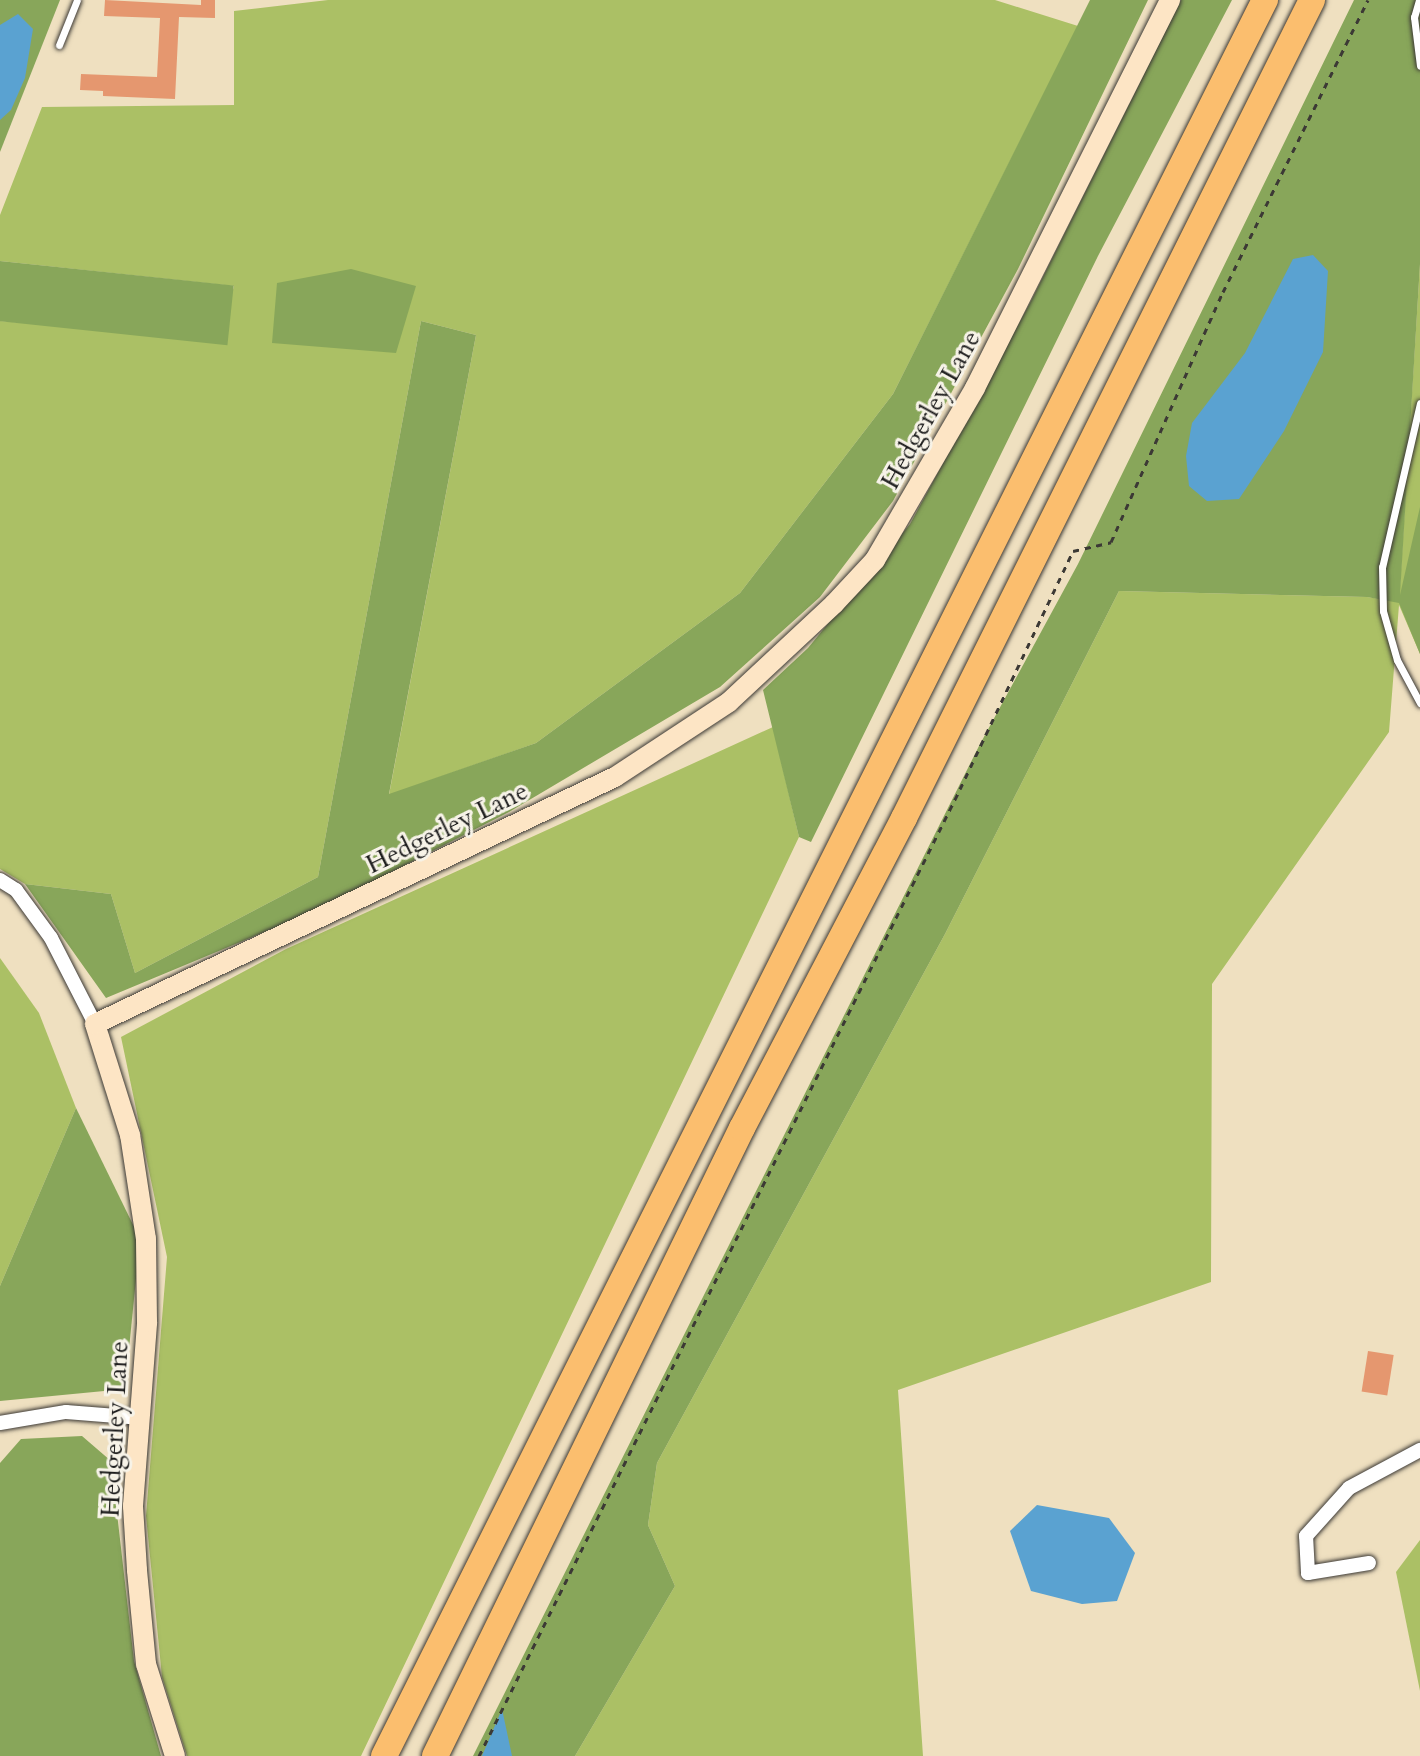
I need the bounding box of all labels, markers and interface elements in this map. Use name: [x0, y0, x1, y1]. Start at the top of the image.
street label: Hedgerley Lane: [875, 326, 987, 494]
street label: Hedgerley Lane: [361, 775, 533, 881]
street label: Hedgerley Lane: [95, 1340, 135, 1518]

